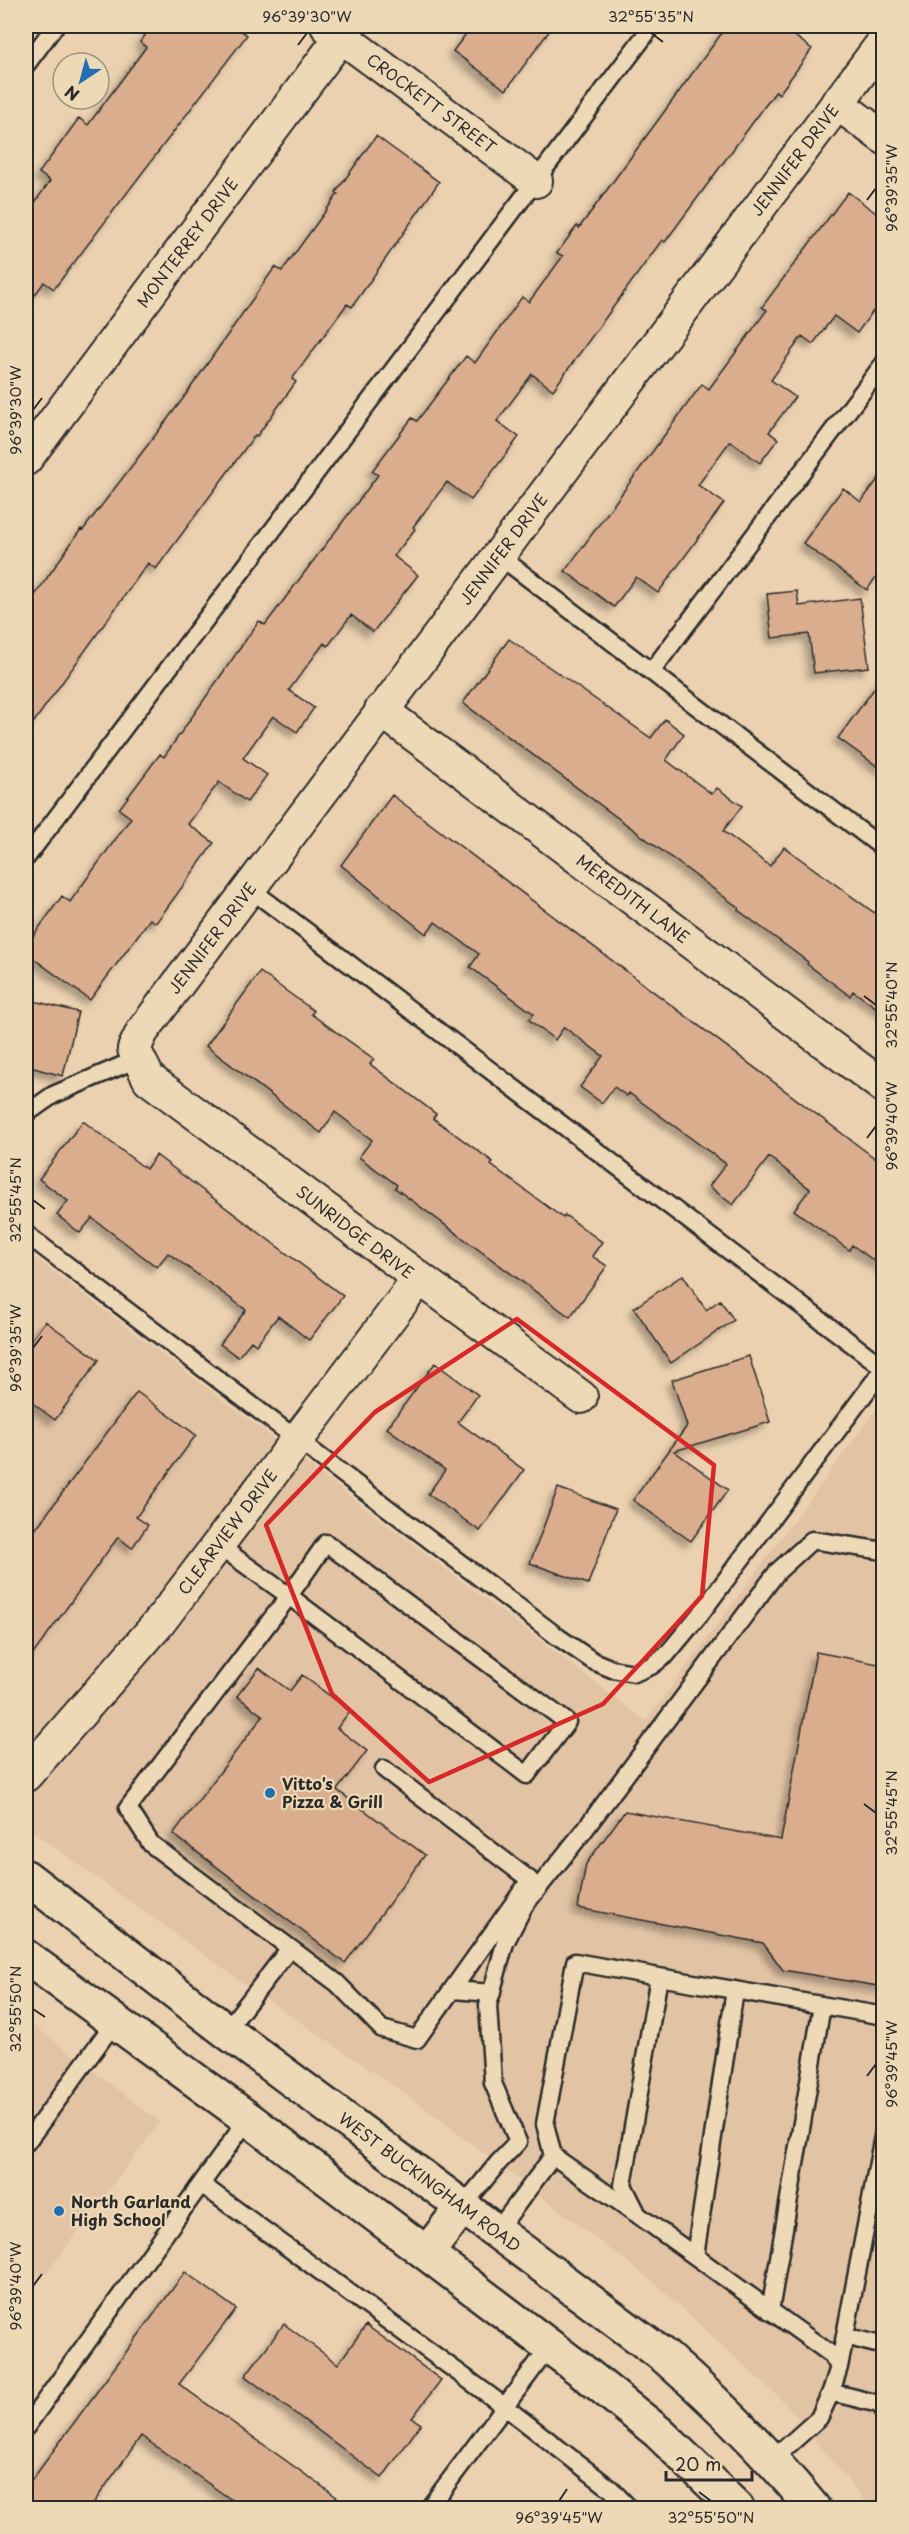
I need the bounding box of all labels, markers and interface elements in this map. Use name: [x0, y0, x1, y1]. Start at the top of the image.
text: 96°39'30"W: [262, 4, 352, 27]
text: 32°55'35"N: [608, 4, 694, 27]
street label: CROCKETT STREET: [362, 47, 502, 159]
north arrow: [51, 51, 111, 111]
text: N: [59, 81, 84, 107]
street label: JENNIFER DRIVE: [744, 99, 844, 220]
text: 96°39'35"W: [879, 143, 902, 232]
street label: MONTERREY DRIVE: [130, 172, 243, 312]
text: 96°39'30"W: [3, 365, 26, 455]
street label: JENNIFER DRIVE: [453, 488, 553, 609]
street label: MEREDITH LANE: [572, 848, 695, 948]
street label: JENNIFER DRIVE: [162, 877, 261, 998]
text: 32°55'40"N: [879, 961, 902, 1049]
text: 96°39'40"W: [879, 1081, 902, 1171]
text: 32°55'45"N: [3, 1157, 26, 1243]
street label: SUNRIDGE DRIVE: [292, 1179, 420, 1283]
text: 96°39'35"W: [3, 1303, 26, 1392]
street label: CLEARVIEW DRIVE: [171, 1463, 282, 1599]
text: 32°55'45"N: [879, 1770, 902, 1856]
place label: Vitto's Pizza & Grill: [282, 1771, 382, 1813]
marker: Vitto's Pizza & Grill: [263, 1786, 277, 1800]
text: 32°55'50"N: [3, 1966, 26, 2052]
text: 96°39'45"W: [879, 2020, 902, 2108]
street label: WEST BUCKINGHAM ROAD: [334, 2106, 526, 2257]
place label: North Garland High School: [71, 2189, 191, 2231]
marker: North Garland High School: [52, 2204, 66, 2218]
text: 96°39'40"W: [3, 2241, 26, 2331]
scale bar: [666, 2444, 752, 2482]
text: 20 m: [675, 2450, 721, 2477]
text: 96°39'45"W: [515, 2505, 603, 2528]
text: 32°55'50"N: [668, 2505, 754, 2528]

